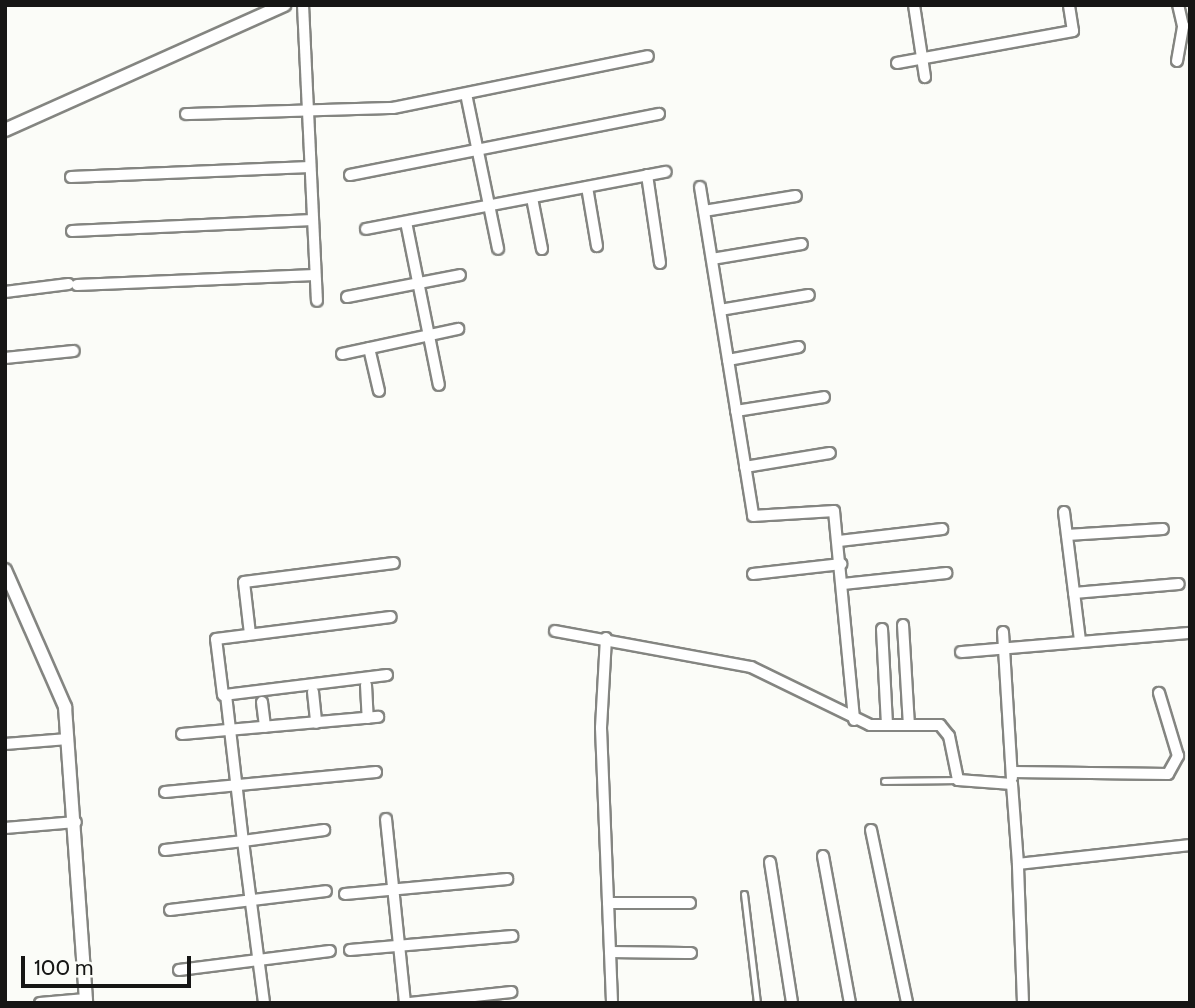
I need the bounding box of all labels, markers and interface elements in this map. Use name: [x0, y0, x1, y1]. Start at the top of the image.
scale bar: [24, 942, 194, 986]
text: 100 m: [34, 955, 93, 980]

